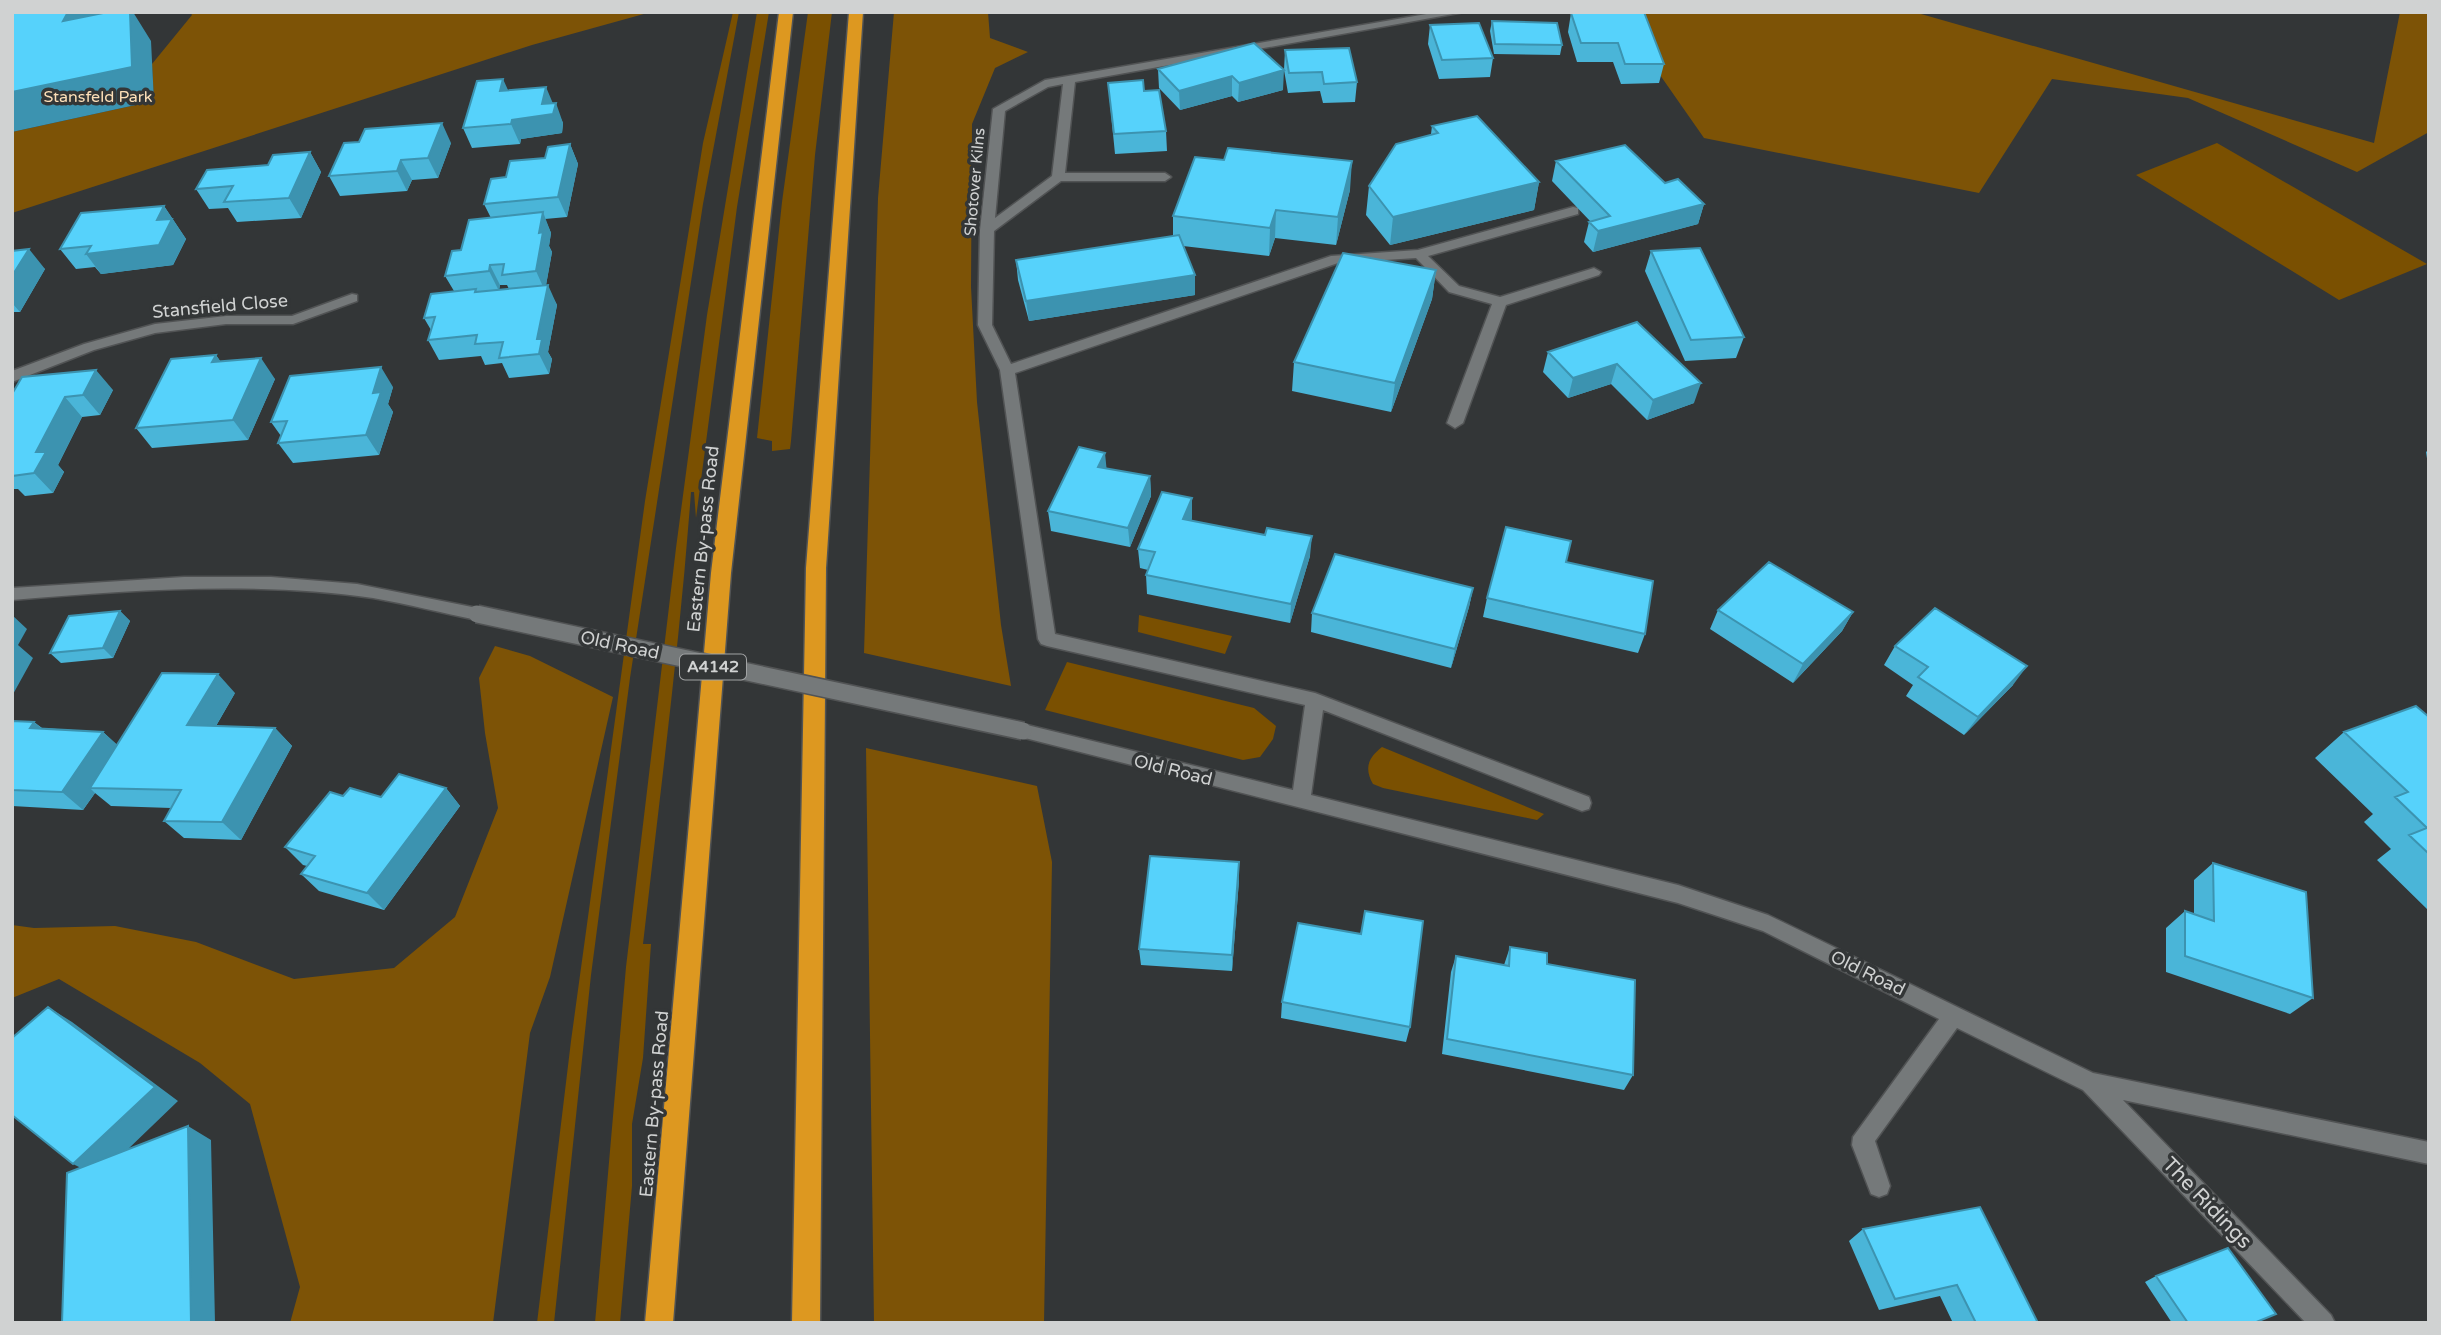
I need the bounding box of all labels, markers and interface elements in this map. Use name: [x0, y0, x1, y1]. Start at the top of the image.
park label: Stansfeld Park: [43, 87, 153, 107]
street label: Shotover Kilns: [960, 127, 990, 237]
street label: Stansfield Close: [151, 289, 289, 323]
street label: Eastern By-pass Road: [682, 445, 724, 633]
street label: Old Road: [578, 626, 662, 664]
road number: A4142: [680, 654, 746, 680]
street label: Old Road: [1131, 750, 1215, 790]
street label: Old Road: [1827, 946, 1909, 1000]
street label: Eastern By-pass Road: [635, 1010, 673, 1198]
street label: The Ridings: [2157, 1152, 2257, 1254]

